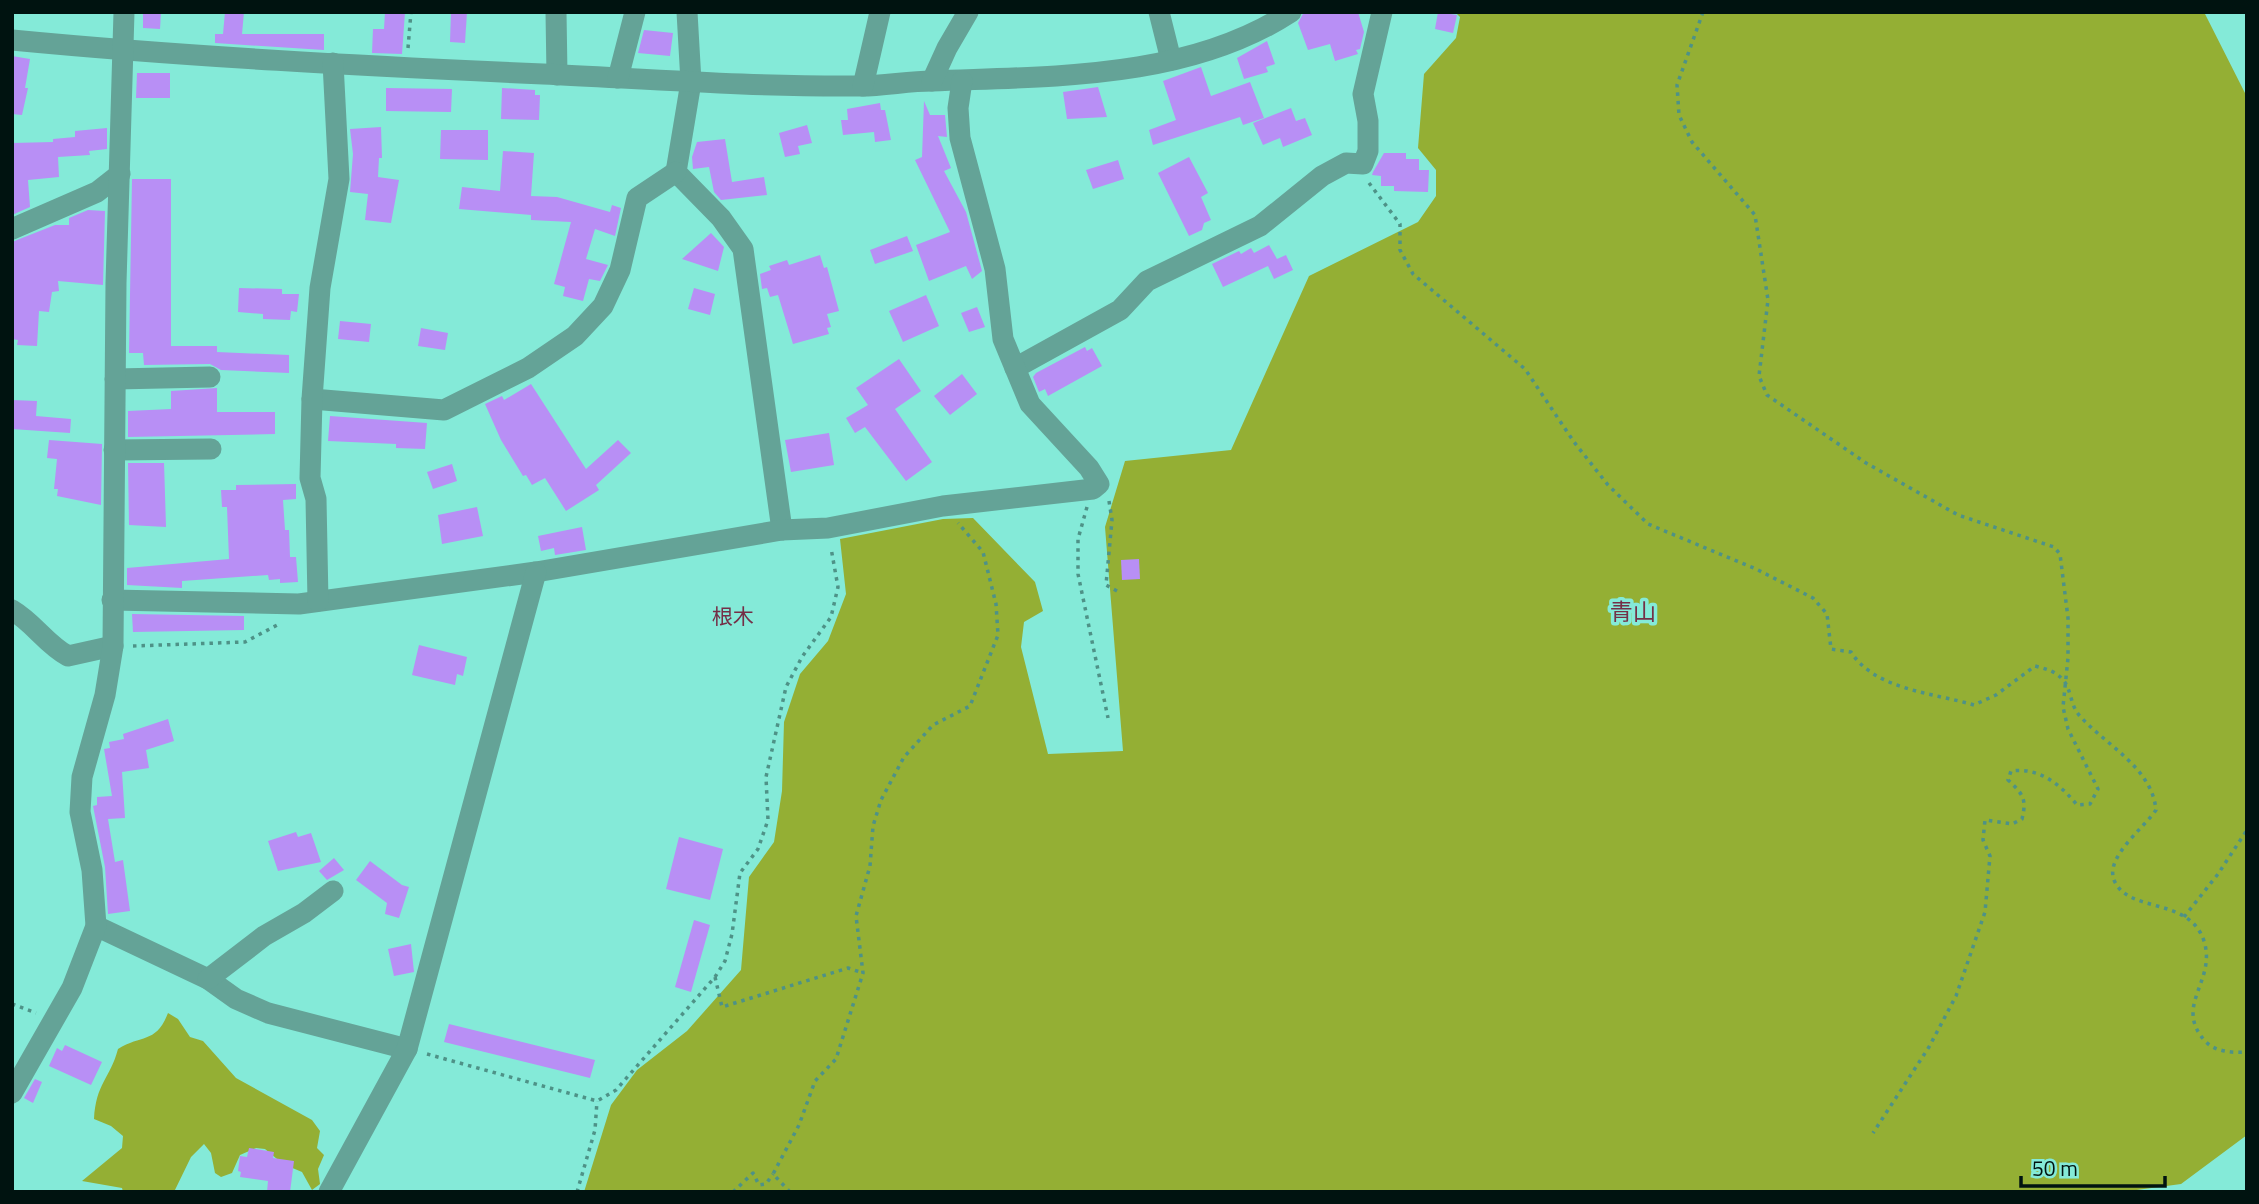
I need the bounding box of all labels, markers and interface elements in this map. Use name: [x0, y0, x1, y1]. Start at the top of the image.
district label: 青山: [1610, 594, 1656, 629]
district label: 根木: [712, 600, 754, 632]
scale bar: [2021, 1144, 2164, 1188]
text: 50 m: [2032, 1152, 2078, 1184]

